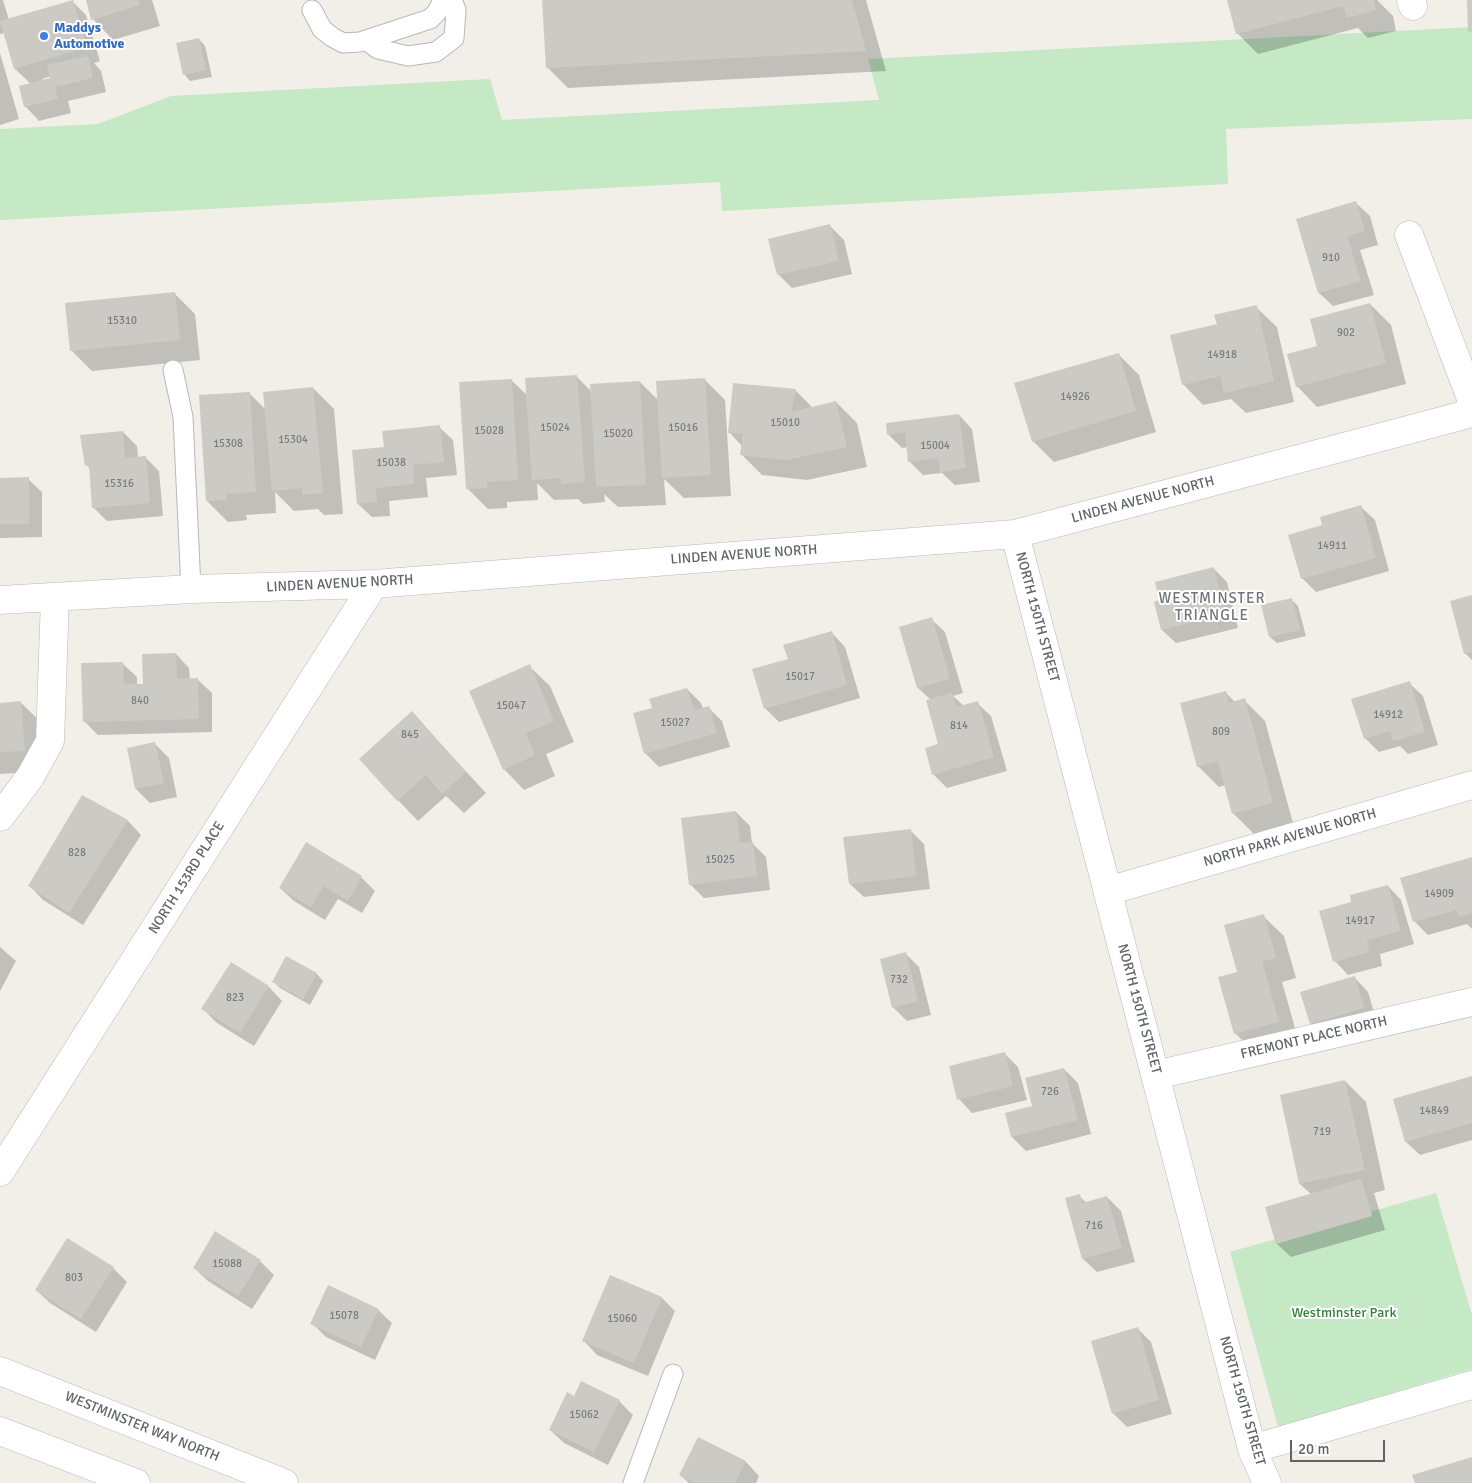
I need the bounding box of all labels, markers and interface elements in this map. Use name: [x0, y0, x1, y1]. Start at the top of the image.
place label: Maddys Automotive: [54, 20, 124, 52]
marker: Maddys Automotive: [38, 30, 50, 42]
house number: 910: [1322, 251, 1340, 265]
house number: 15310: [107, 314, 137, 328]
house number: 902: [1337, 326, 1355, 340]
house number: 14918: [1207, 348, 1237, 362]
house number: 14926: [1060, 390, 1090, 404]
house number: 15010: [770, 416, 800, 430]
house number: 15024: [540, 421, 570, 435]
house number: 15016: [668, 421, 698, 435]
house number: 15028: [474, 424, 504, 438]
house number: 15020: [603, 427, 633, 441]
house number: 15304: [278, 433, 308, 447]
house number: 15308: [213, 437, 243, 451]
house number: 15004: [920, 439, 950, 453]
house number: 15038: [376, 456, 406, 470]
street label: LINDEN AVENUE NORTH: [1070, 473, 1216, 527]
house number: 15316: [104, 477, 134, 491]
house number: 14911: [1317, 539, 1347, 553]
street label: LINDEN AVENUE NORTH: [670, 541, 818, 569]
street label: NORTH 150TH STREET: [1012, 550, 1062, 684]
street label: LINDEN AVENUE NORTH: [266, 572, 414, 596]
district label: WESTMINSTER TRIANGLE: [1157, 590, 1267, 625]
house number: 15017: [785, 670, 815, 684]
house number: 840: [131, 694, 149, 708]
house number: 15047: [496, 699, 526, 713]
house number: 14912: [1373, 708, 1403, 722]
house number: 15027: [660, 716, 690, 730]
house number: 814: [950, 719, 968, 733]
house number: 809: [1212, 725, 1230, 739]
house number: 845: [401, 728, 419, 742]
street label: NORTH PARK AVENUE NORTH: [1202, 805, 1378, 871]
street label: NORTH 153RD PLACE: [146, 819, 228, 937]
house number: 828: [68, 846, 86, 860]
house number: 15025: [705, 853, 735, 867]
house number: 14909: [1424, 887, 1454, 901]
house number: 14917: [1345, 914, 1375, 928]
street label: NORTH 150TH STREET: [1114, 942, 1164, 1076]
house number: 732: [890, 973, 908, 987]
house number: 823: [226, 991, 244, 1005]
street label: FREMONT PLACE NORTH: [1239, 1013, 1389, 1063]
house number: 726: [1041, 1085, 1059, 1099]
house number: 14849: [1419, 1104, 1449, 1118]
house number: 719: [1313, 1125, 1331, 1139]
house number: 716: [1085, 1219, 1103, 1233]
house number: 15088: [212, 1257, 242, 1271]
house number: 803: [65, 1271, 83, 1285]
park label: Westminster Park: [1291, 1305, 1397, 1321]
house number: 15078: [329, 1309, 359, 1323]
house number: 15060: [607, 1312, 637, 1326]
street label: NORTH 150TH STREET: [1215, 1334, 1269, 1468]
street label: WESTMINSTER WAY NORTH: [62, 1388, 222, 1466]
house number: 15062: [569, 1408, 599, 1422]
scale bar: [1292, 1430, 1387, 1462]
text: 20 m: [1298, 1440, 1329, 1458]

